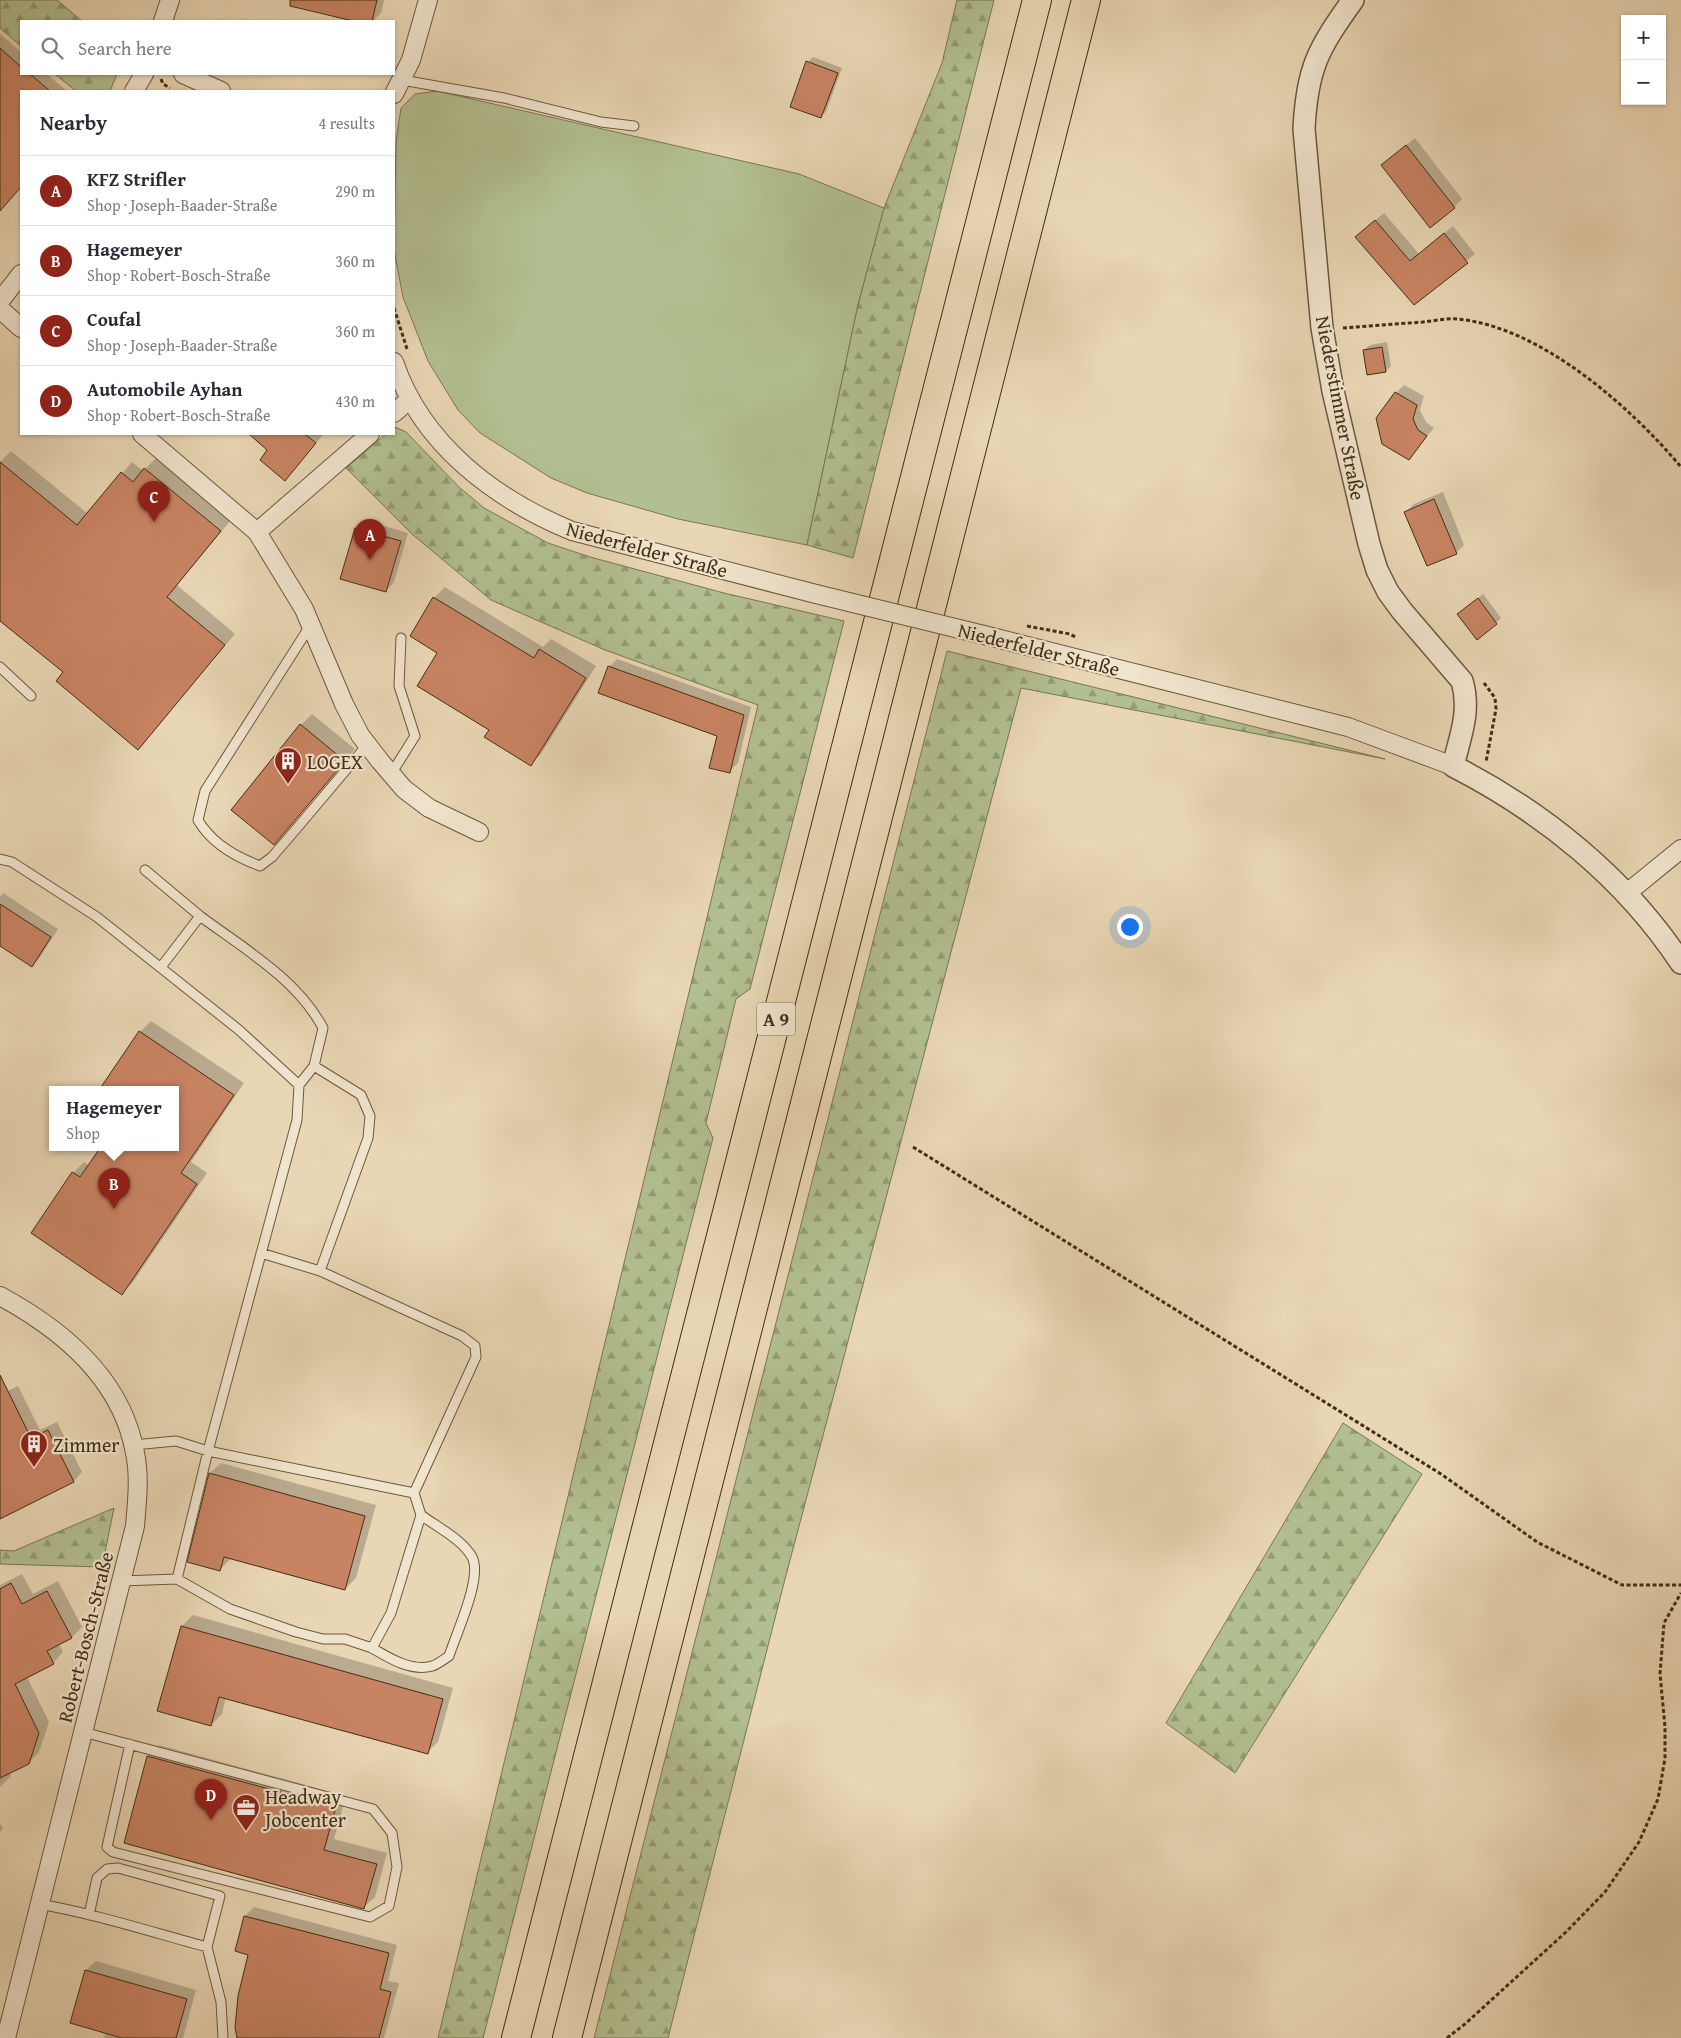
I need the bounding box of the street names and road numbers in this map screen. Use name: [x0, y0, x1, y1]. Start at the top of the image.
street label: Niederstimmer Straße: [1309, 313, 1373, 503]
street label: Niederfelder Straße: [563, 514, 731, 584]
street label: Niederfelder Straße: [955, 615, 1123, 683]
road number: A 9: [757, 1002, 795, 1036]
street label: Robert-Bosch-Straße: [50, 1548, 120, 1726]

